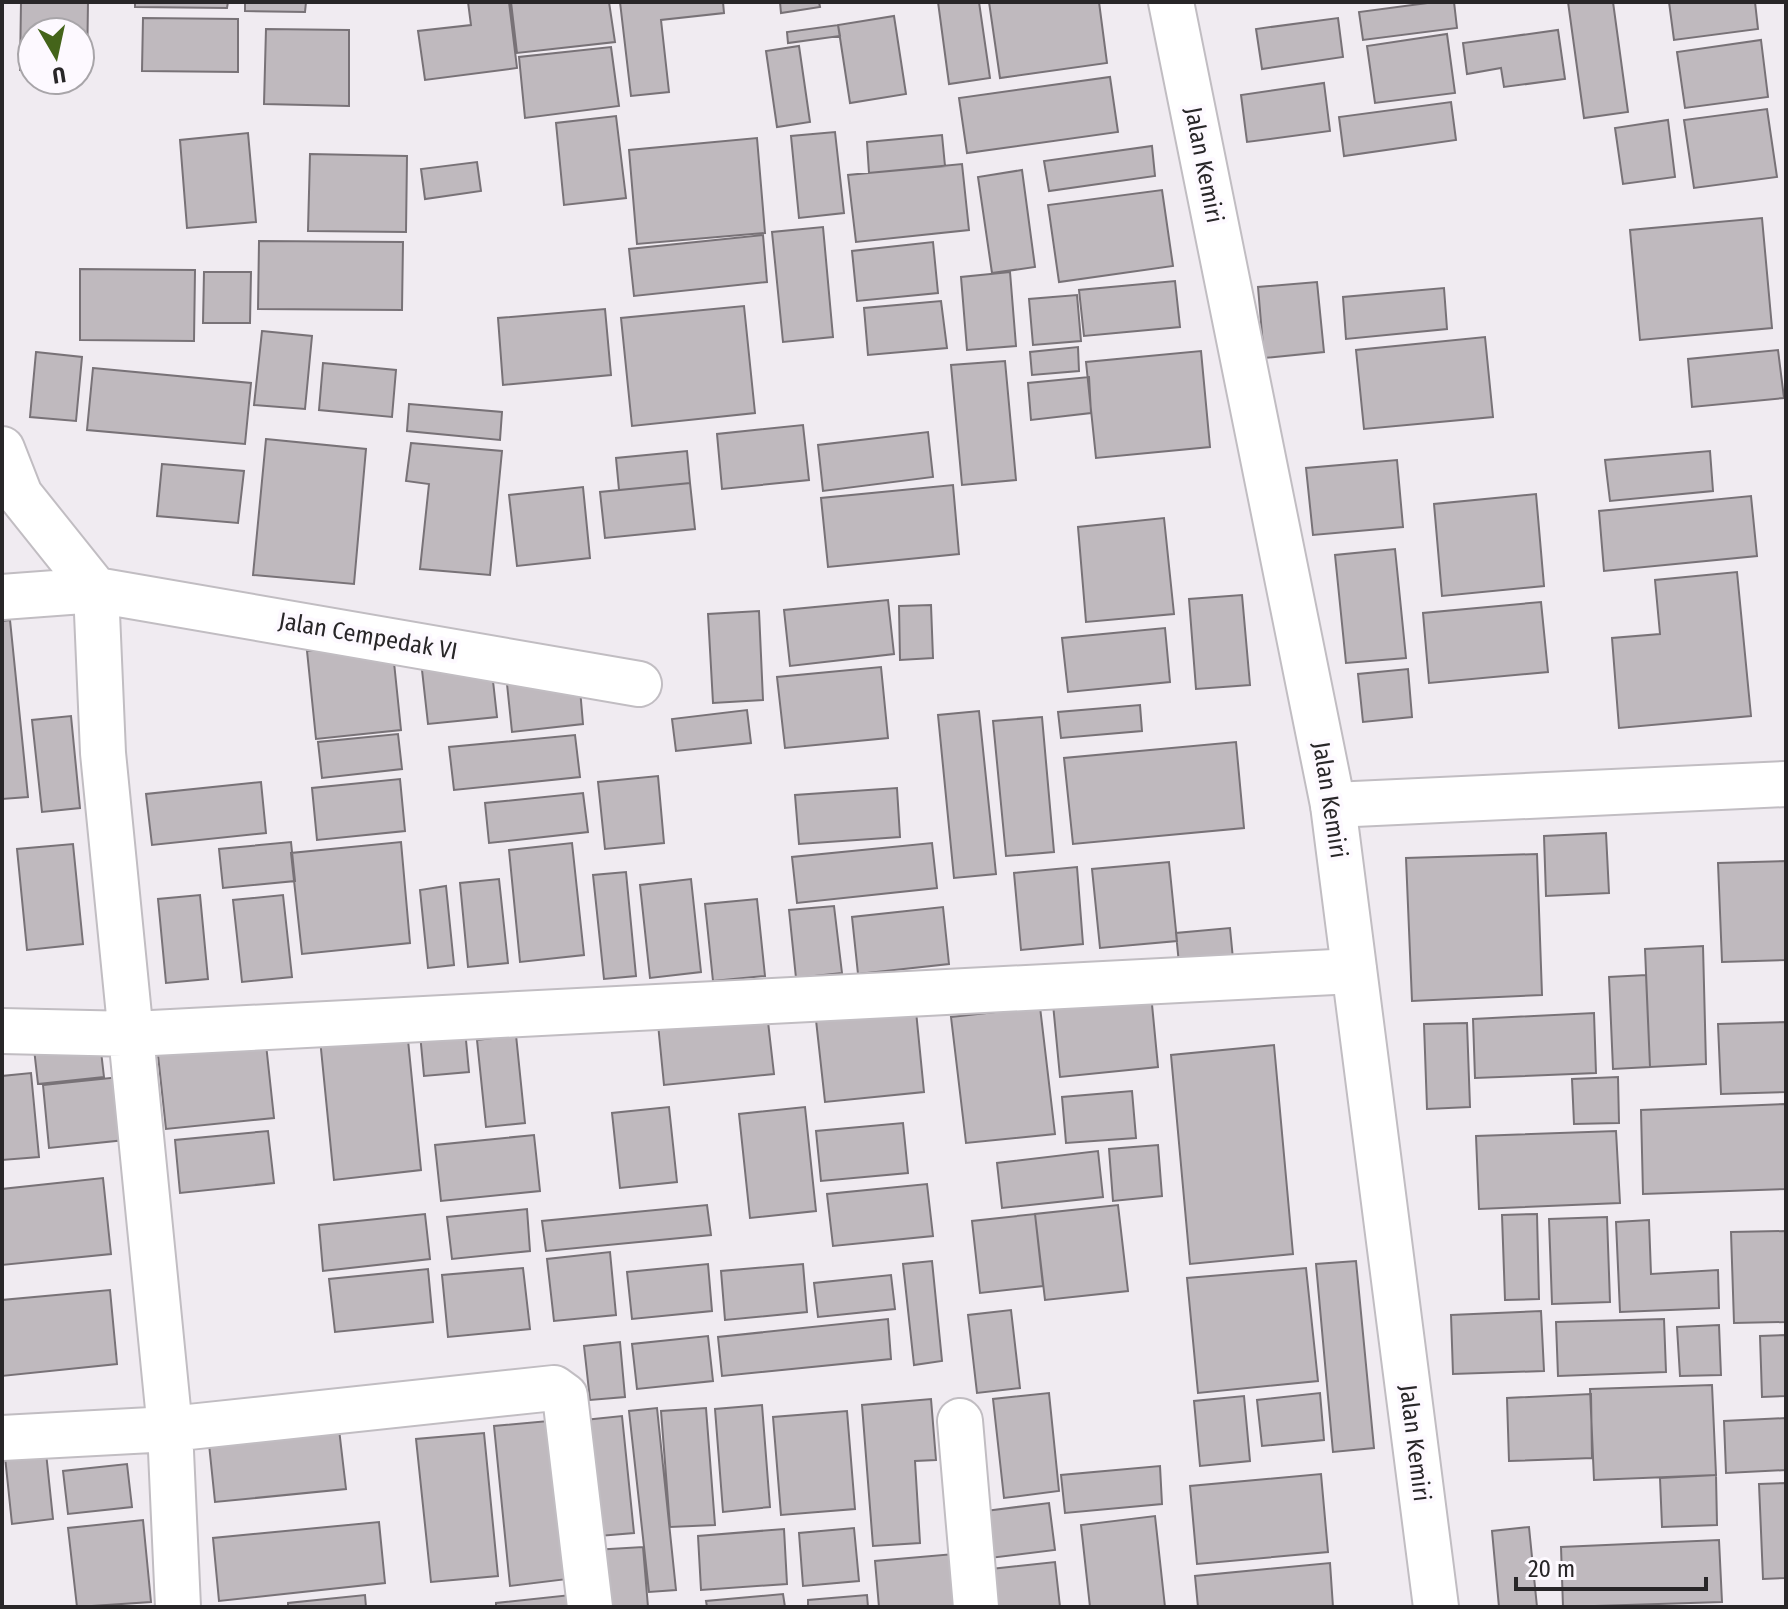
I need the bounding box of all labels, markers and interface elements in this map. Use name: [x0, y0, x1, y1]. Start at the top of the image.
north arrow: [16, 16, 96, 96]
text: U: [51, 61, 68, 90]
street label: Jalan Kemiri: [1179, 105, 1229, 225]
street label: Jalan Cempedak VI: [276, 607, 460, 665]
street label: Jalan Kemiri: [1307, 740, 1353, 860]
street label: Jalan Kemiri: [1394, 1383, 1436, 1503]
scale bar: [1516, 1541, 1706, 1591]
text: 20 m: [1528, 1555, 1575, 1583]

